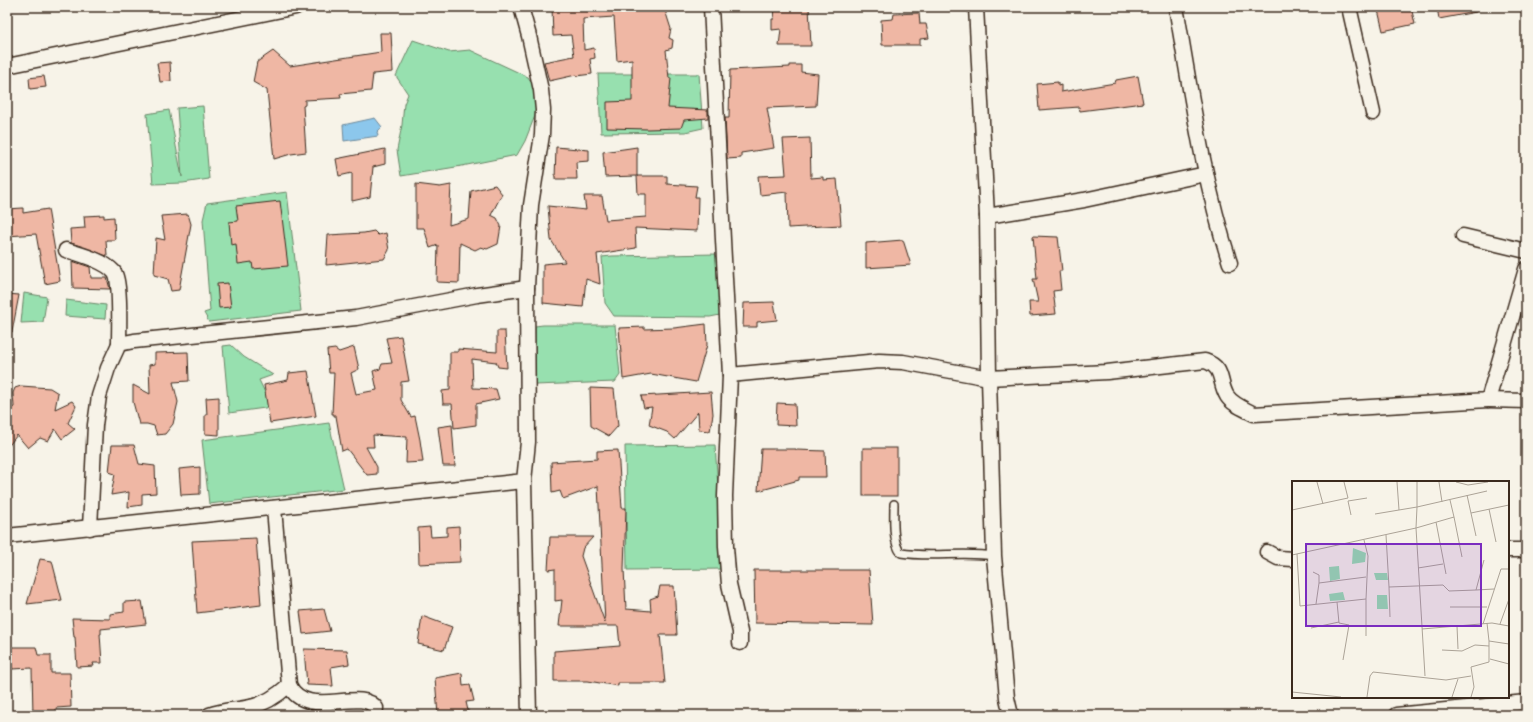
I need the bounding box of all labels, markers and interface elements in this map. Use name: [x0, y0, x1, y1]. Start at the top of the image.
inset map: [1292, 481, 1509, 698]

